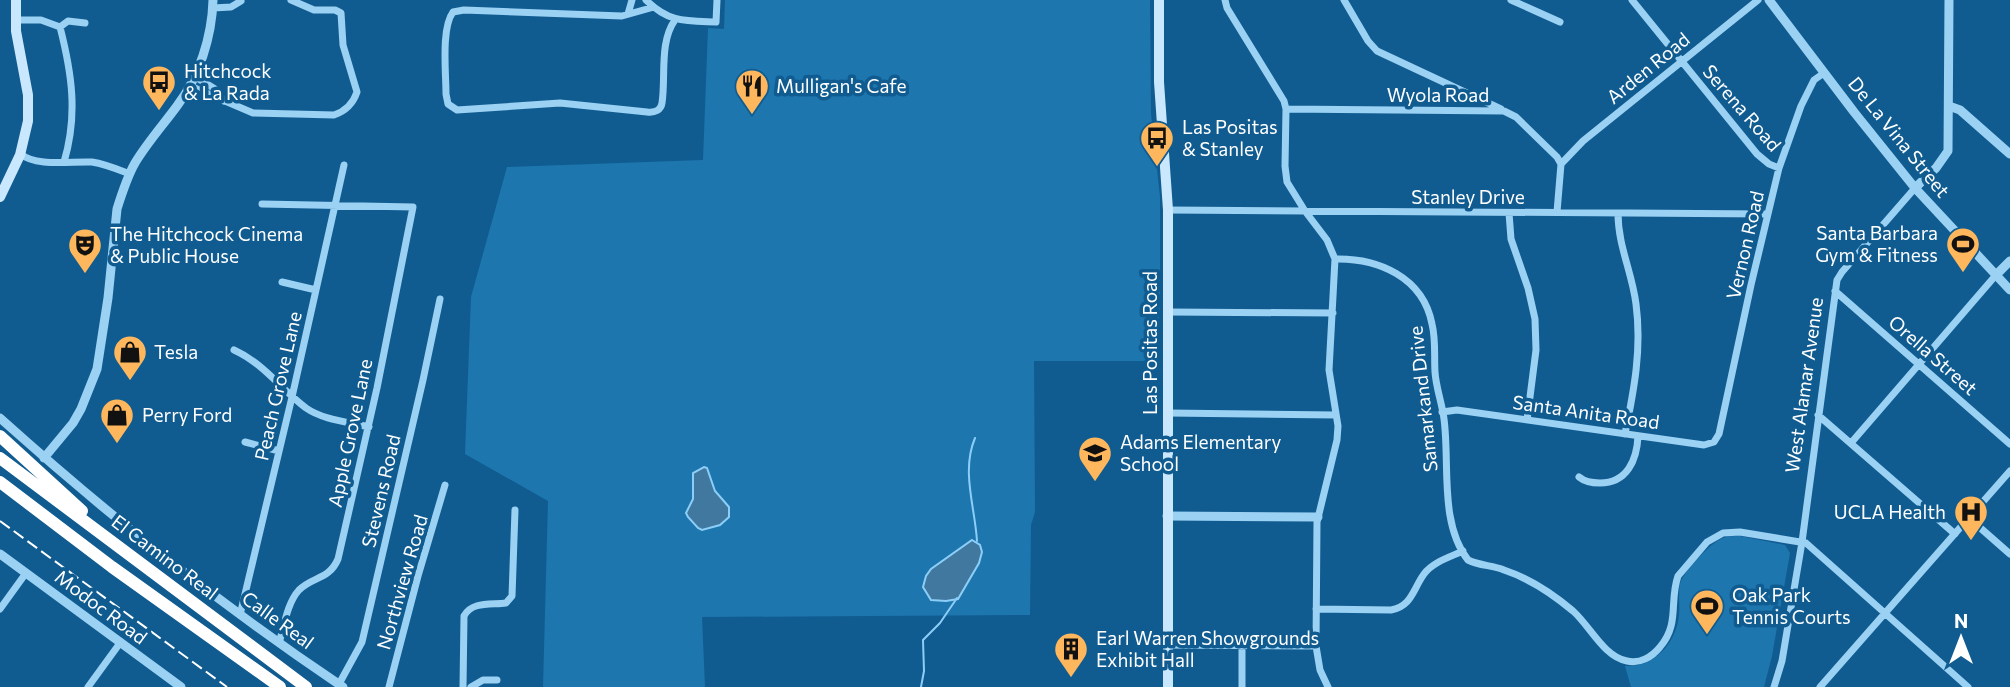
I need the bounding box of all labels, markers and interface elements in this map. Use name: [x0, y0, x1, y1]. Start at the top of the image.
street label: Arden Road: [1601, 27, 1694, 108]
place label: Hitchcock & La Rada: [184, 59, 272, 104]
street label: Serena Road: [1699, 60, 1786, 156]
bus stop icon: Hitchcock & La Rada: [140, 63, 178, 112]
restaurant icon: Mulligan's Cafe: [733, 67, 771, 116]
street label: De La Vina Street: [1844, 72, 1955, 202]
place label: Mulligan's Cafe: [776, 74, 906, 97]
street label: Wyola Road: [1387, 83, 1489, 106]
place label: Las Positas & Stanley: [1182, 115, 1278, 160]
bus stop icon: Las Positas & Stanley: [1138, 119, 1176, 168]
street label: Stanley Drive: [1411, 185, 1525, 208]
street label: Vernon Road: [1721, 188, 1768, 301]
place label: Santa Barbara Gym & Fitness: [1815, 221, 1938, 266]
place label: The Hitchcock Cinema & Public House: [110, 222, 303, 267]
sports icon: Santa Barbara Gym & Fitness: [1944, 225, 1982, 274]
theatre icon: The Hitchcock Cinema & Public House: [66, 226, 104, 275]
street label: Las Positas Road: [1138, 271, 1161, 415]
street label: West Alamar Avenue: [1780, 296, 1827, 474]
street label: Peach Grove Lane: [249, 309, 306, 463]
street label: Orella Street: [1884, 310, 1982, 399]
street label: Samarkand Drive: [1403, 325, 1442, 473]
shop icon: Tesla: [111, 333, 149, 382]
place label: Tesla: [154, 340, 198, 363]
street label: Apple Grove Lane: [323, 357, 376, 509]
street label: Santa Anita Road: [1511, 390, 1661, 433]
shop icon: Perry Ford: [98, 396, 136, 445]
place label: Perry Ford: [142, 403, 232, 426]
place label: Adams Elementary School: [1120, 430, 1281, 475]
street label: Stevens Road: [356, 432, 405, 550]
school or university icon: Adams Elementary School: [1076, 434, 1114, 483]
hospital icon: UCLA Health: [1952, 493, 1990, 542]
place label: UCLA Health: [1834, 500, 1946, 523]
street label: El Camino Real: [108, 509, 223, 604]
street label: Northview Road: [371, 512, 432, 652]
street label: Modoc Road: [51, 565, 152, 649]
place label: Oak Park Tennis Courts: [1732, 583, 1851, 628]
street label: Calle Real: [238, 586, 319, 653]
sports icon: Oak Park Tennis Courts: [1688, 587, 1726, 636]
north arrow: [1926, 603, 1996, 673]
text: N: [1954, 609, 1968, 632]
place label: Earl Warren Showgrounds Exhibit Hall: [1096, 626, 1319, 671]
building icon: Earl Warren Showgrounds Exhibit Hall: [1052, 630, 1090, 679]

